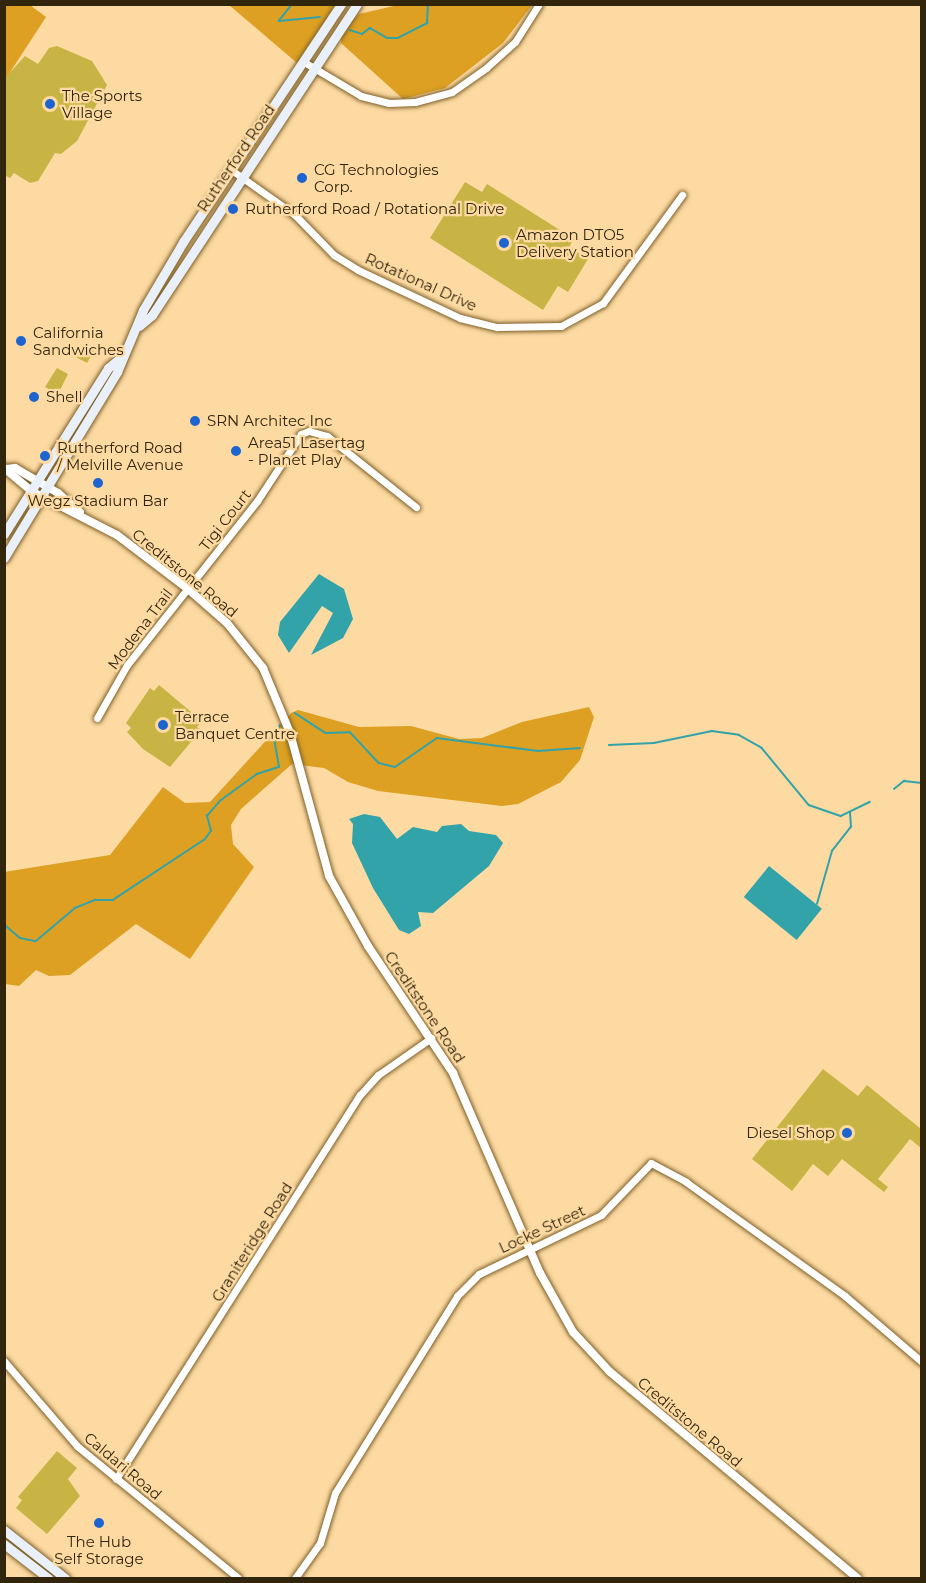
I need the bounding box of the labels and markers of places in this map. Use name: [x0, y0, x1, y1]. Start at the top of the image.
place label: The Sports Village: [62, 86, 142, 121]
marker: The Sports Village: [43, 97, 57, 111]
place label: CG Technologies Corp.: [314, 160, 439, 195]
marker: CG Technologies Corp.: [295, 171, 309, 185]
place label: Rutherford Road / Rotational Drive: [245, 200, 504, 218]
marker: Rutherford Road / Rotational Drive: [226, 202, 240, 216]
place label: Amazon DTO5 Delivery Station: [516, 225, 634, 260]
marker: Amazon DTO5 Delivery Station: [497, 236, 511, 250]
place label: California Sandwiches: [33, 323, 123, 358]
marker: California Sandwiches: [14, 334, 28, 348]
place label: Shell: [46, 388, 82, 406]
marker: Shell: [27, 390, 41, 404]
place label: SRN Architec Inc: [207, 412, 333, 430]
marker: SRN Architec Inc: [188, 414, 202, 428]
place label: Area51 Lasertag - Planet Play: [248, 433, 365, 468]
place label: Rutherford Road / Melville Avenue: [57, 438, 183, 473]
marker: Area51 Lasertag - Planet Play: [229, 444, 243, 458]
marker: Rutherford Road / Melville Avenue: [38, 449, 52, 463]
marker: Wegz Stadium Bar: [91, 476, 105, 490]
place label: Wegz Stadium Bar: [28, 492, 168, 510]
place label: Terrace Banquet Centre: [175, 707, 295, 742]
marker: Terrace Banquet Centre: [156, 718, 170, 732]
place label: Diesel Shop: [746, 1124, 835, 1142]
marker: Diesel Shop: [840, 1126, 854, 1140]
marker: The Hub Self Storage: [92, 1516, 106, 1530]
place label: The Hub Self Storage: [54, 1532, 144, 1567]

